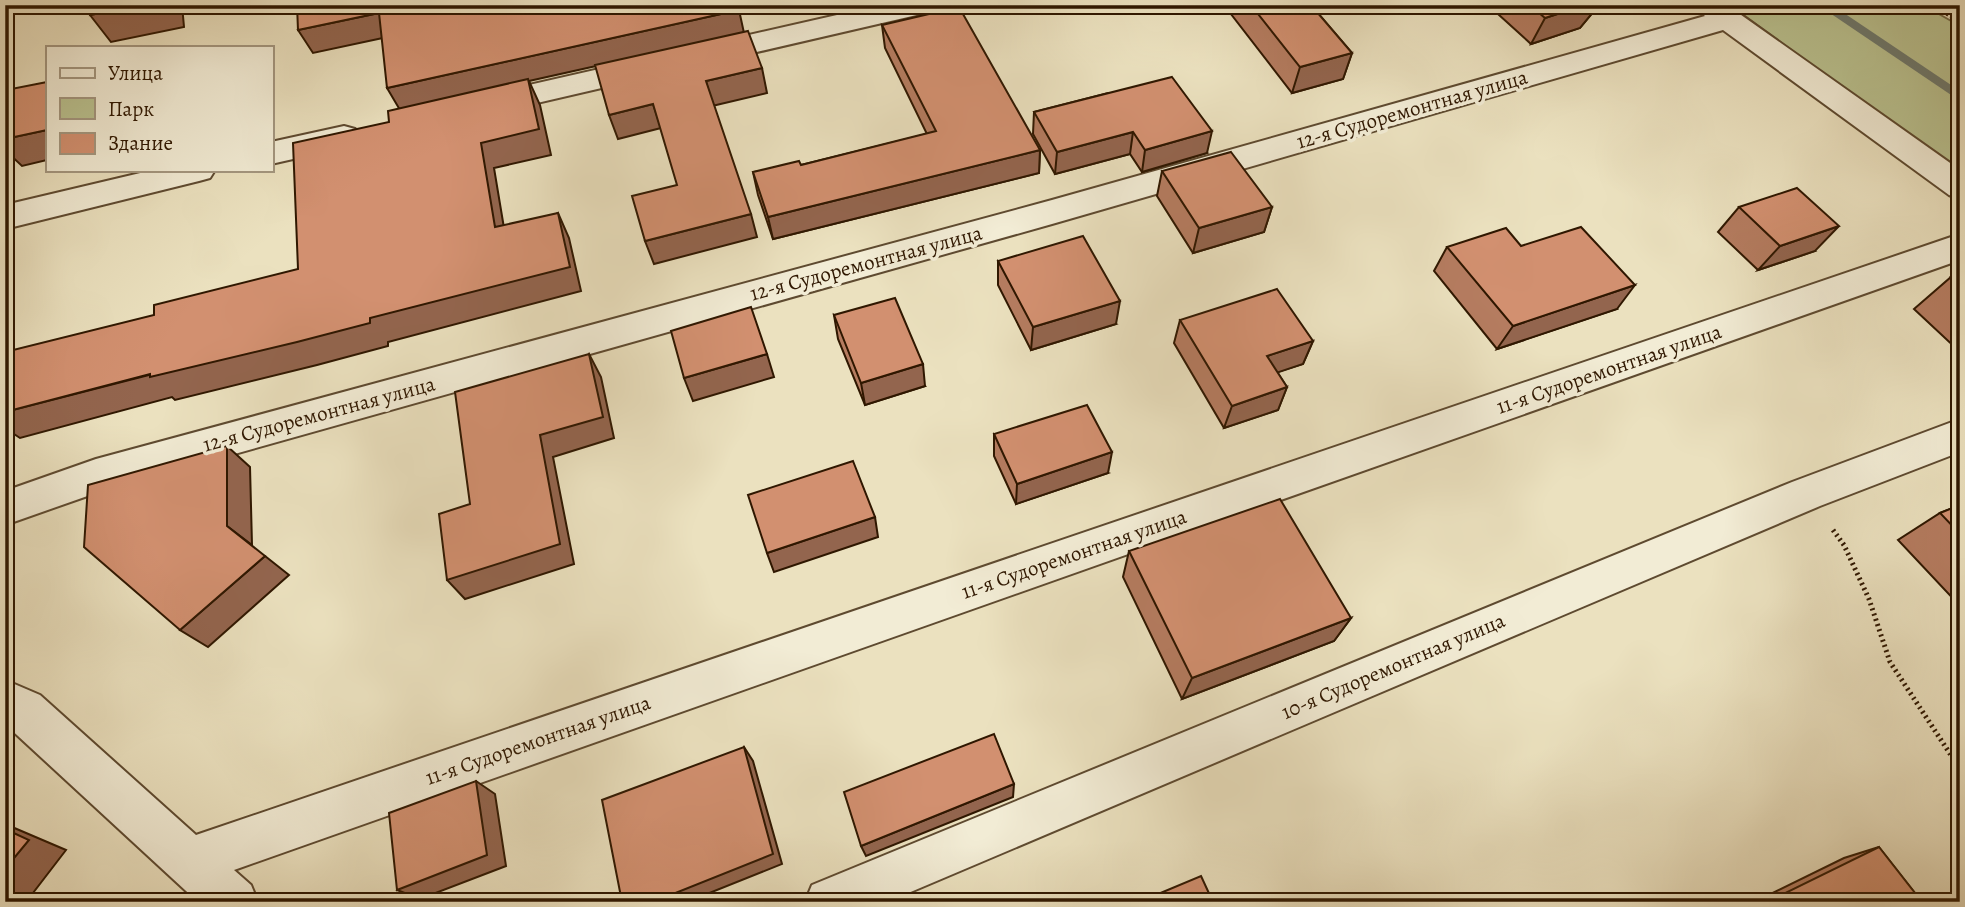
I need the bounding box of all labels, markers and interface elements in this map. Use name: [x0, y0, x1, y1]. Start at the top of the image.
legend: [46, 46, 273, 172]
text: Улица: [108, 59, 163, 87]
street label: 12-я Судоремонтная улица: [1293, 63, 1531, 155]
text: Парк: [108, 95, 154, 123]
text: Здание: [108, 129, 173, 157]
street label: 12-я Судоремонтная улица: [747, 218, 985, 307]
street label: 11-я Судоремонтная улица: [1493, 317, 1726, 421]
street label: 12-я Судоремонтная улица: [200, 369, 438, 458]
street label: 11-я Судоремонтная улица: [958, 502, 1191, 606]
street label: 10-я Судоремонтная улица: [1277, 606, 1509, 726]
street label: 11-я Судоремонтная улица: [422, 688, 655, 792]

